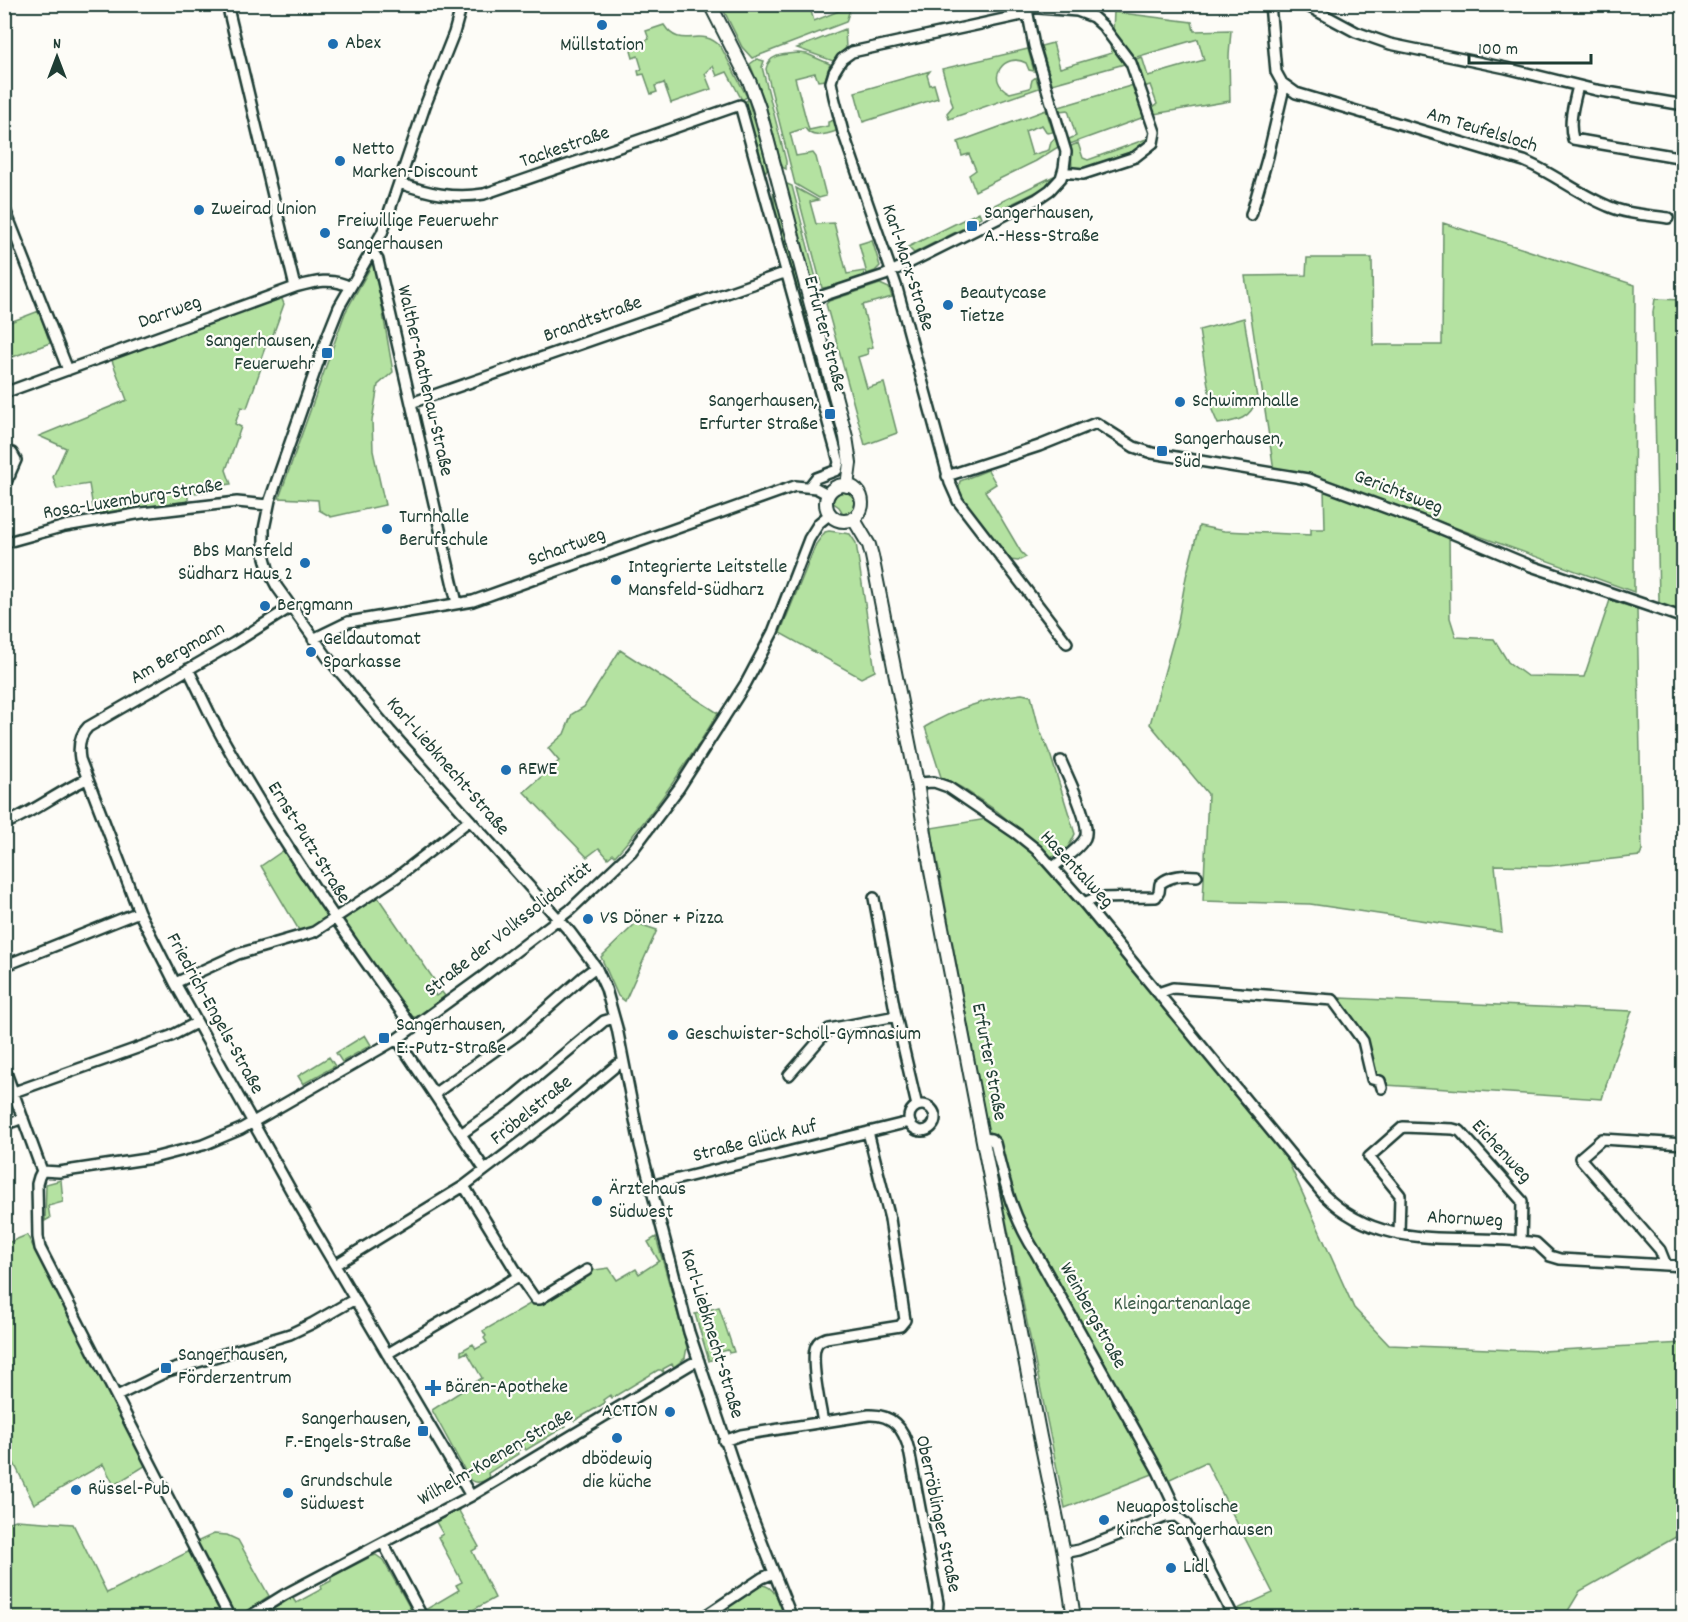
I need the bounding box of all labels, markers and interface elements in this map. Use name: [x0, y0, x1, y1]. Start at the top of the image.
marker: Müllstation: [595, 18, 609, 32]
north arrow: [27, 27, 87, 87]
scale bar: [1469, 27, 1590, 65]
place label: Abex: [345, 30, 381, 58]
place label: Müllstation: [560, 32, 644, 60]
text: N: [53, 33, 61, 56]
marker: Abex: [326, 37, 340, 51]
text: 100 m: [1478, 38, 1518, 63]
street label: Am Teufelsloch: [1423, 101, 1541, 161]
street label: Tackestraße: [516, 120, 614, 176]
place label: Netto Marken-Discount: [352, 136, 478, 187]
marker: Netto Marken-Discount: [333, 154, 347, 168]
place label: Zweirad Union: [211, 196, 317, 224]
place label: Sangerhausen, A.-Hess-Straße: [984, 200, 1099, 251]
street label: Karl-Marx-Straße: [873, 201, 941, 335]
marker: Zweirad Union: [192, 203, 206, 217]
place label: Freiwillige Feuerwehr Sangerhausen: [337, 208, 499, 259]
marker: Sangerhausen, A.-Hess-Straße: [965, 219, 979, 233]
marker: Freiwillige Feuerwehr Sangerhausen: [318, 226, 332, 240]
street label: Erfurter Straße: [795, 273, 853, 395]
place label: Beautycase Tietze: [960, 280, 1047, 331]
street label: Walther-Rathenau-Straße: [388, 283, 460, 479]
street label: Darrweg: [135, 289, 205, 337]
street label: Brandtstraße: [540, 289, 646, 351]
marker: Beautycase Tietze: [941, 298, 955, 312]
place label: Sangerhausen, Feuerwehr: [205, 328, 316, 379]
marker: Sangerhausen, Feuerwehr: [320, 346, 334, 360]
place label: Sangerhausen, Erfurter Straße: [699, 388, 818, 439]
place label: Schwimmhalle: [1192, 388, 1299, 416]
marker: Schwimmhalle: [1173, 395, 1187, 409]
marker: Sangerhausen, Erfurter Straße: [823, 407, 837, 421]
place label: Sangerhausen, Süd: [1174, 426, 1284, 477]
marker: Sangerhausen, Süd: [1155, 444, 1169, 458]
street label: Gerichtsweg: [1349, 463, 1447, 523]
street label: Rosa-Luxemburg-Straße: [41, 472, 225, 528]
place label: Turnhalle Berufschule: [399, 504, 488, 555]
street label: Schartweg: [524, 521, 610, 575]
marker: Turnhalle Berufschule: [380, 522, 394, 536]
place label: BbS Mansfeld Südharz Haus 2: [178, 538, 293, 589]
place label: Integrierte Leitstelle Mansfeld-Südharz: [628, 554, 788, 605]
marker: BbS Mansfeld Südharz Haus 2: [298, 556, 312, 570]
marker: Integrierte Leitstelle Mansfeld-Südharz: [609, 573, 623, 587]
place label: Bergmann: [277, 592, 353, 620]
marker: Bergmann: [258, 599, 272, 613]
street label: Am Bergmann: [125, 616, 231, 692]
place label: Geldautomat Sparkasse: [323, 626, 421, 677]
marker: Geldautomat Sparkasse: [304, 645, 318, 659]
street label: Karl-Liebknecht-Straße: [379, 691, 515, 843]
place label: REWE: [518, 756, 557, 784]
marker: REWE: [499, 763, 513, 777]
street label: Ernst-Putz-Straße: [259, 777, 357, 910]
street label: Hasentalweg: [1032, 825, 1120, 915]
street label: Straße der Volkssolidarität: [419, 855, 599, 1005]
place label: VS Döner + Pizza: [600, 905, 724, 933]
marker: VS Döner + Pizza: [581, 912, 595, 926]
street label: Friedrich-Engels-Straße: [158, 928, 270, 1100]
street label: Erfurter Straße: [963, 1001, 1013, 1123]
place label: Sangerhausen, E.-Putz-Straße: [396, 1012, 506, 1063]
place label: Geschwister-Scholl-Gymnasium: [685, 1021, 921, 1049]
marker: Geschwister-Scholl-Gymnasium: [666, 1028, 680, 1042]
marker: Sangerhausen, E.-Putz-Straße: [377, 1031, 391, 1045]
street label: Fröbelstraße: [485, 1069, 579, 1153]
street label: Straße Glück Auf: [690, 1113, 821, 1171]
street label: Eichenweg: [1464, 1114, 1538, 1190]
place label: Ärztehaus Südwest: [609, 1176, 686, 1227]
marker: Ärztehaus Südwest: [590, 1194, 604, 1208]
street label: Ahornweg: [1426, 1204, 1504, 1236]
street label: Karl-Liebknecht-Straße: [672, 1246, 750, 1422]
street label: Weinbergstraße: [1051, 1258, 1133, 1374]
park label: Kleingartenanlage: [1114, 1291, 1251, 1319]
place label: Sangerhausen, Förderzentrum: [178, 1342, 292, 1393]
marker: Sangerhausen, Förderzentrum: [159, 1361, 173, 1375]
place label: Bären-Apotheke: [445, 1374, 568, 1402]
marker: Bären-Apotheke: [426, 1381, 440, 1395]
place label: ACTION: [602, 1398, 658, 1426]
street label: Wilhelm-Koenen-Straße: [413, 1402, 579, 1514]
marker: ACTION: [663, 1405, 677, 1419]
place label: Sangerhausen, F.-Engels-Straße: [285, 1406, 411, 1457]
marker: Sangerhausen, F.-Engels-Straße: [416, 1424, 430, 1438]
marker: dbödewig die küche: [610, 1431, 624, 1445]
street label: Oberröblinger Straße: [907, 1433, 967, 1595]
place label: dbödewig die küche: [582, 1446, 652, 1497]
place label: Grundschule Südwest: [300, 1468, 393, 1519]
place label: Rüssel-Pub: [88, 1476, 170, 1504]
marker: Rüssel-Pub: [69, 1483, 83, 1497]
marker: Grundschule Südwest: [281, 1486, 295, 1500]
place label: Neuapostolische Kirche Sangerhausen: [1116, 1494, 1273, 1545]
marker: Neuapostolische Kirche Sangerhausen: [1097, 1513, 1111, 1527]
place label: Lidl: [1183, 1554, 1209, 1582]
marker: Lidl: [1164, 1561, 1178, 1575]

